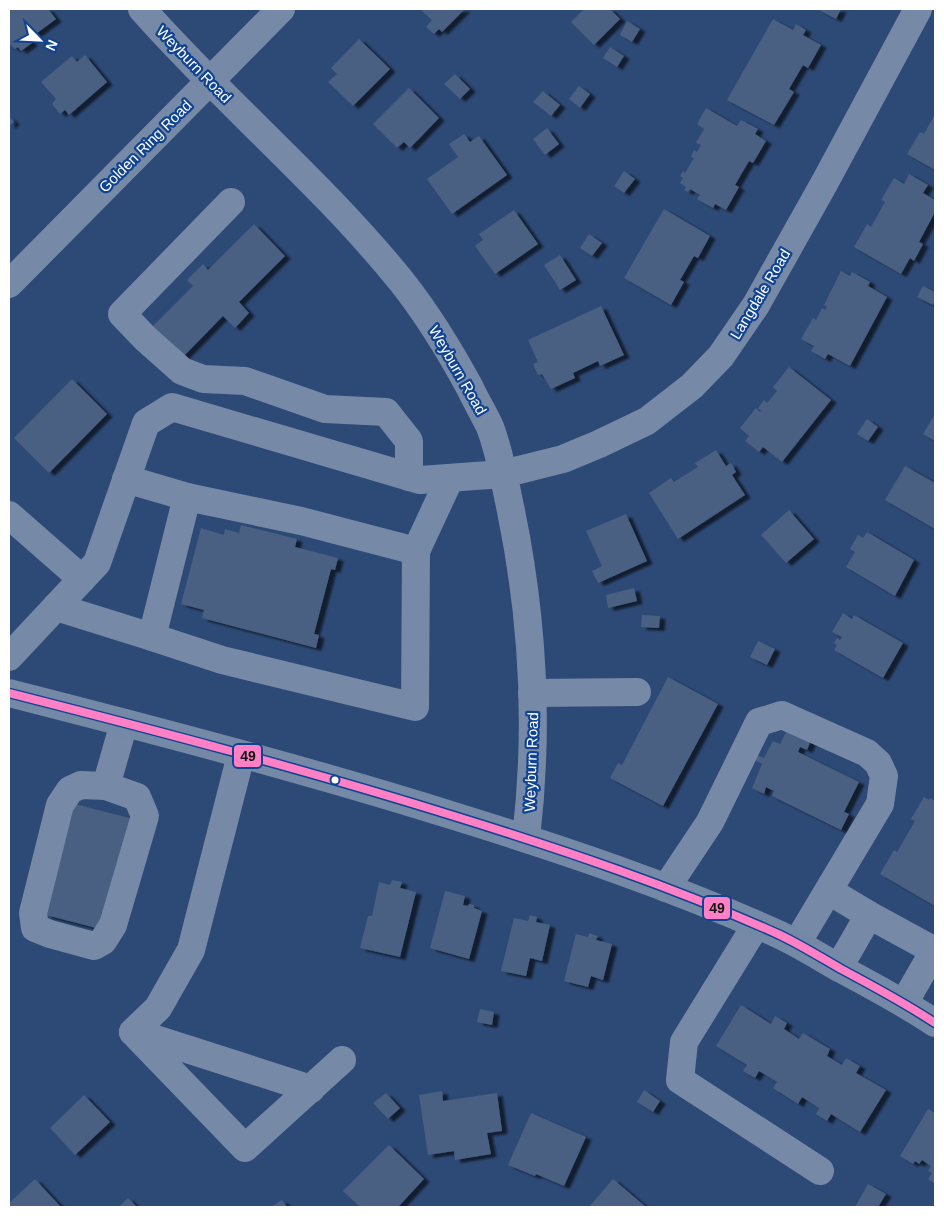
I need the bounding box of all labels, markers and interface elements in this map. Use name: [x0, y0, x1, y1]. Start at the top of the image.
north arrow: [15, 15, 65, 65]
street label: Weyburn Road: [153, 22, 235, 106]
text: N: [43, 37, 61, 53]
street label: Golden Ring Road: [95, 96, 195, 196]
street label: Langdale Road: [727, 246, 793, 342]
street label: Weyburn Road: [426, 323, 490, 417]
street label: Weyburn Road: [521, 712, 541, 812]
line badge: 49: [233, 744, 262, 768]
text: 49: [240, 748, 256, 764]
unlabelled marker: [330, 775, 340, 785]
line badge: 49: [703, 896, 731, 920]
text: 49: [709, 900, 725, 916]

